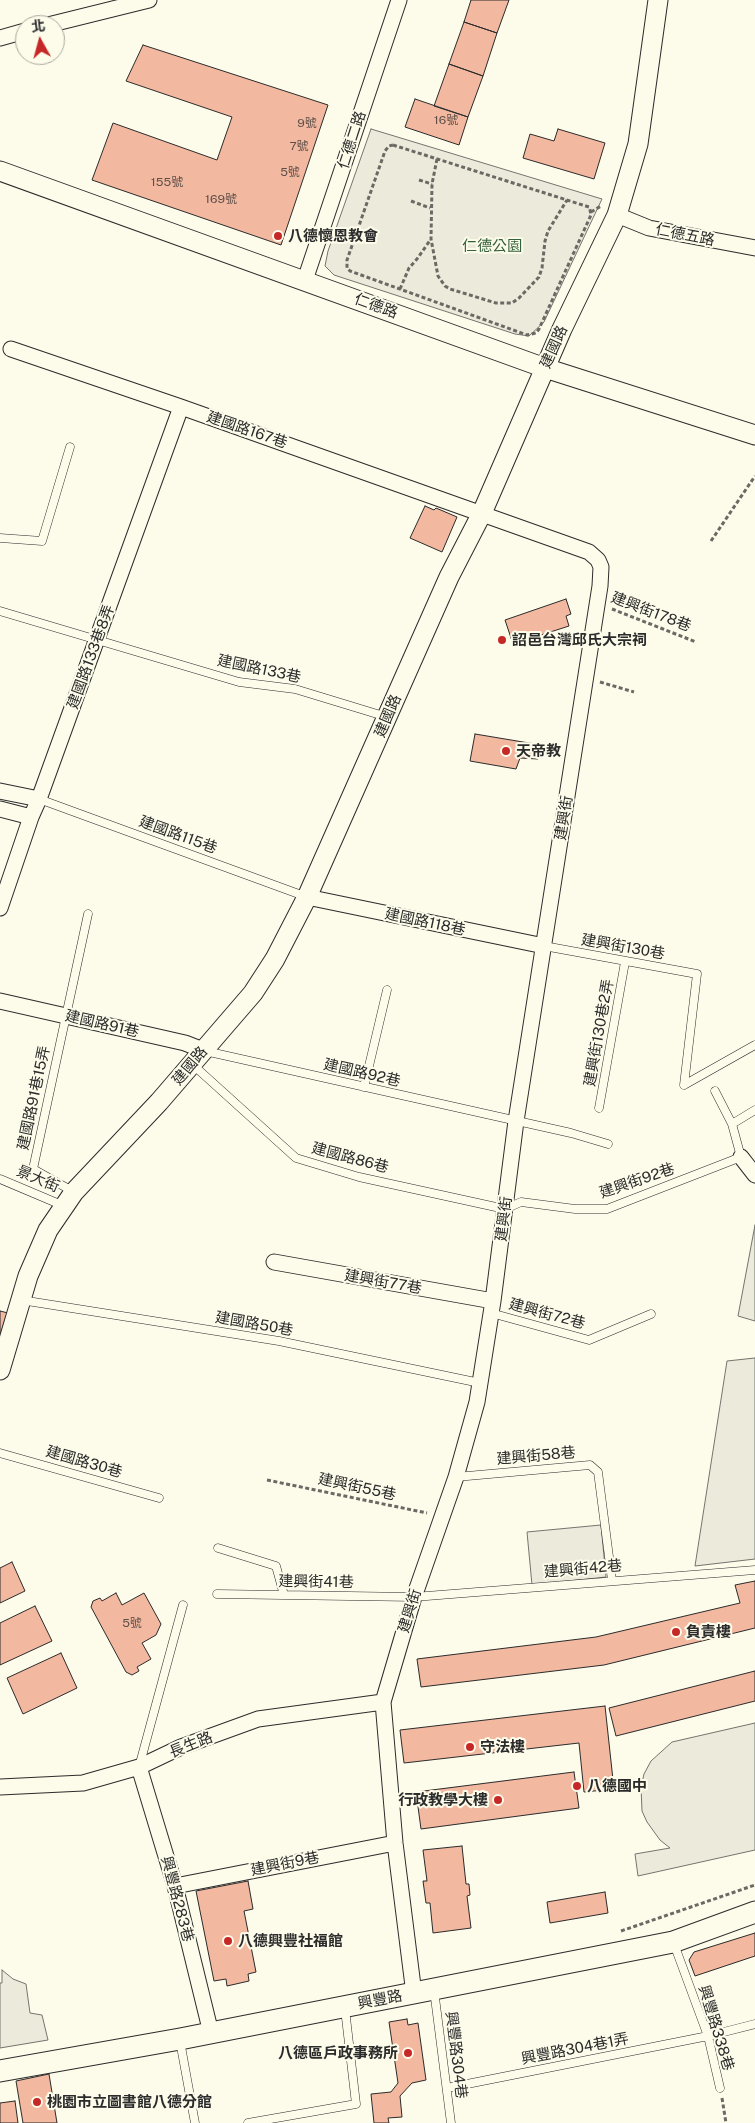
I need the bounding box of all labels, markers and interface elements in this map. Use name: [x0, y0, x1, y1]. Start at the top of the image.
north arrow: [15, 15, 65, 65]
text: 北: [30, 17, 46, 35]
street label: 仁德二路: [334, 109, 370, 171]
house number: 16號: [434, 113, 458, 127]
house number: 9號: [297, 116, 317, 130]
house number: 7號: [289, 139, 309, 153]
house number: 5號: [280, 165, 300, 179]
house number: 155號: [151, 175, 183, 189]
house number: 169號: [205, 192, 237, 206]
street label: 仁德五路: [654, 220, 716, 250]
place label: 八德懷恩教會: [288, 227, 378, 245]
marker: 八德懷恩教會: [272, 230, 284, 242]
park label: 仁德公園: [462, 237, 522, 255]
street label: 仁德路: [352, 290, 400, 322]
street label: 建國路: [537, 323, 571, 371]
street label: 建國路167巷: [204, 408, 290, 452]
street label: 建興街178巷: [608, 588, 694, 636]
street label: 建國路133巷8弄: [64, 602, 118, 712]
place label: 詔邑台灣邱氏大宗祠: [512, 631, 647, 649]
marker: 詔邑台灣邱氏大宗祠: [496, 634, 508, 646]
street label: 建國路133巷: [216, 651, 302, 687]
street label: 建國路: [371, 692, 405, 740]
place label: 天帝教: [516, 742, 561, 760]
marker: 天帝教: [500, 745, 512, 757]
street label: 建興街: [552, 794, 576, 842]
street label: 建國路115巷: [136, 813, 220, 857]
street label: 建國路118巷: [383, 905, 467, 939]
street label: 建興街130巷: [580, 931, 666, 963]
street label: 建興街130巷2弄: [581, 978, 617, 1088]
street label: 建國路91巷: [63, 1007, 141, 1041]
street label: 建國路: [169, 1043, 211, 1089]
street label: 建國路91巷15弄: [14, 1044, 54, 1152]
street label: 建國路92巷: [322, 1055, 402, 1091]
street label: 建國路86巷: [310, 1139, 390, 1177]
street label: 建興街92巷: [597, 1160, 677, 1202]
street label: 景大街: [14, 1162, 62, 1196]
street label: 建興街: [492, 1196, 516, 1242]
street label: 建興街77巷: [343, 1266, 423, 1298]
street label: 建興街72巷: [507, 1295, 587, 1333]
street label: 建國路50巷: [214, 1308, 294, 1340]
street label: 建國路30巷: [44, 1443, 124, 1481]
street label: 建興街58巷: [496, 1444, 576, 1468]
street label: 建興街55巷: [316, 1470, 398, 1504]
street label: 建興街42巷: [543, 1557, 623, 1581]
street label: 建興街41巷: [278, 1572, 354, 1592]
street label: 建興街: [395, 1587, 425, 1635]
house number: 5號: [122, 1616, 142, 1630]
place label: 負責樓: [686, 1623, 731, 1641]
marker: 負責樓: [670, 1626, 682, 1638]
street label: 長生路: [167, 1728, 215, 1762]
place label: 守法樓: [480, 1738, 525, 1756]
marker: 守法樓: [464, 1741, 476, 1753]
place label: 八德國中: [587, 1777, 647, 1795]
marker: 八德國中: [571, 1780, 583, 1792]
place label: 行政教學大樓: [398, 1791, 488, 1809]
marker: 行政教學大樓: [492, 1794, 504, 1806]
street label: 建興街9巷: [249, 1849, 321, 1879]
street label: 興豐路283巷: [157, 1854, 197, 1944]
place label: 八德興豐社福館: [238, 1932, 343, 1950]
marker: 八德興豐社福館: [222, 1935, 234, 1947]
street label: 興豐路338巷: [694, 1983, 738, 2073]
street label: 興豐路: [356, 1987, 404, 2013]
street label: 興豐路304巷: [442, 2010, 470, 2100]
street label: 興豐路304巷1弄: [520, 2030, 630, 2068]
place label: 八德區戶政事務所: [278, 2044, 398, 2062]
marker: 八德區戶政事務所: [402, 2047, 414, 2059]
place label: 桃園市立圖書館八德分館: [47, 2093, 212, 2111]
marker: 桃園市立圖書館八德分館: [31, 2096, 43, 2108]

